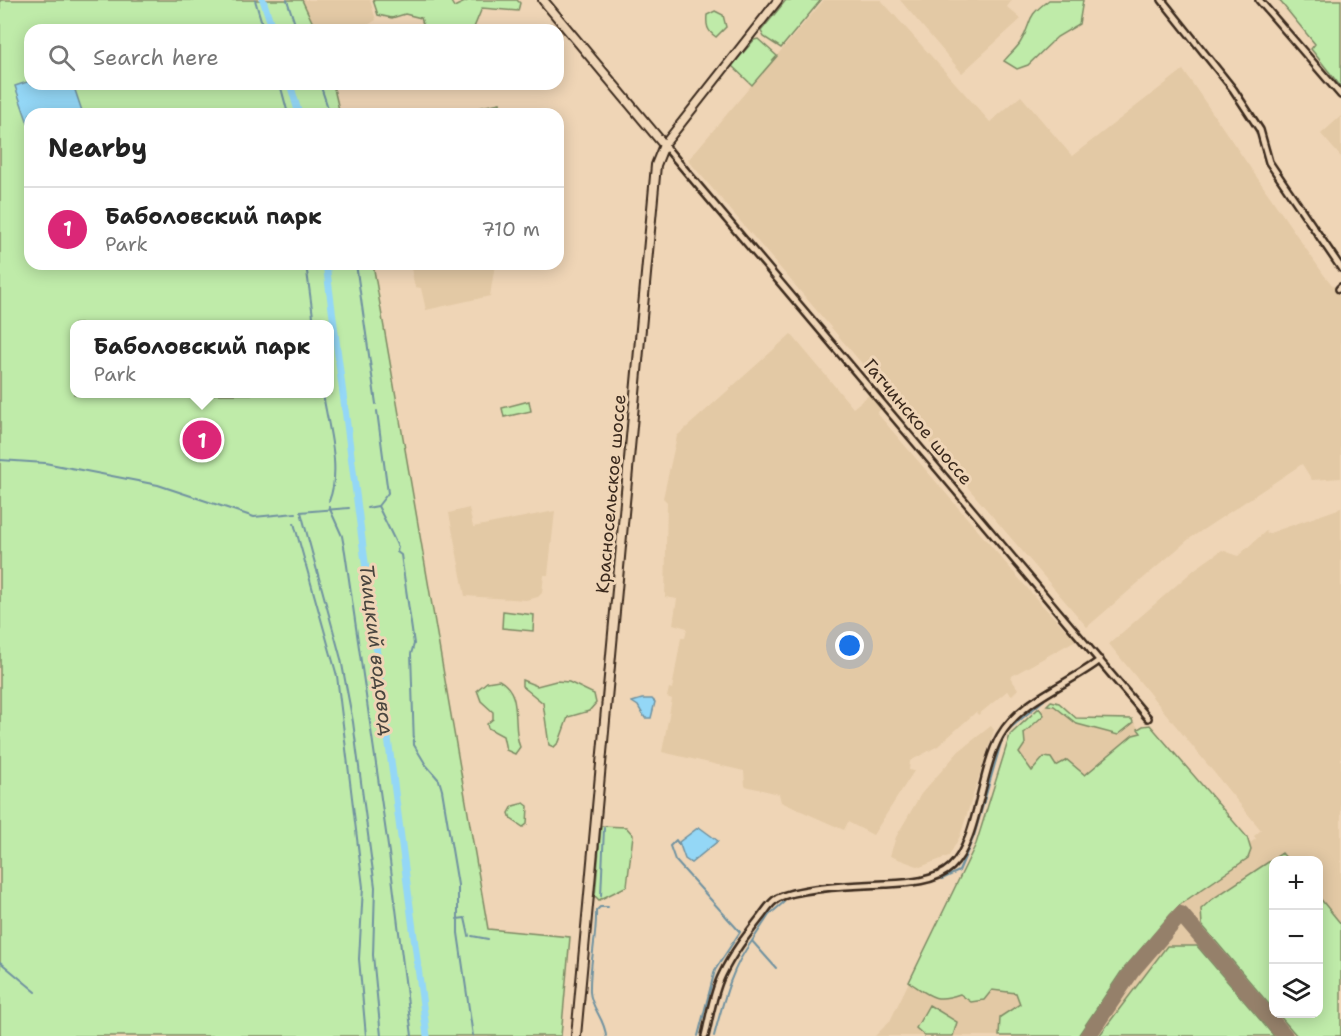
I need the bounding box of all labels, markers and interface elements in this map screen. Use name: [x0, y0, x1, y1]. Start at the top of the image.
search box: [24, 24, 564, 90]
icon: search: [45, 41, 78, 74]
text: Search here: [93, 43, 219, 72]
text: Nearby: [48, 130, 147, 165]
text: Баболовский парк: [105, 202, 322, 231]
text: 1: [63, 216, 72, 242]
text: 710 m: [481, 216, 540, 242]
text: Park: [105, 231, 148, 257]
popup: [70, 320, 334, 398]
text: Баболовский парк: [94, 332, 310, 361]
street label: Гатчинское шоссе: [858, 354, 978, 490]
text: Park: [94, 361, 137, 387]
street label: Красносельское шоссе: [590, 393, 632, 595]
pin: 1: [182, 418, 222, 462]
water label: Таицкий водовод: [354, 563, 400, 737]
your location: [835, 631, 864, 660]
map controls: [1269, 856, 1323, 1018]
button: +: [1269, 856, 1323, 910]
button: −: [1269, 910, 1323, 964]
button: layers: [1269, 964, 1323, 1018]

